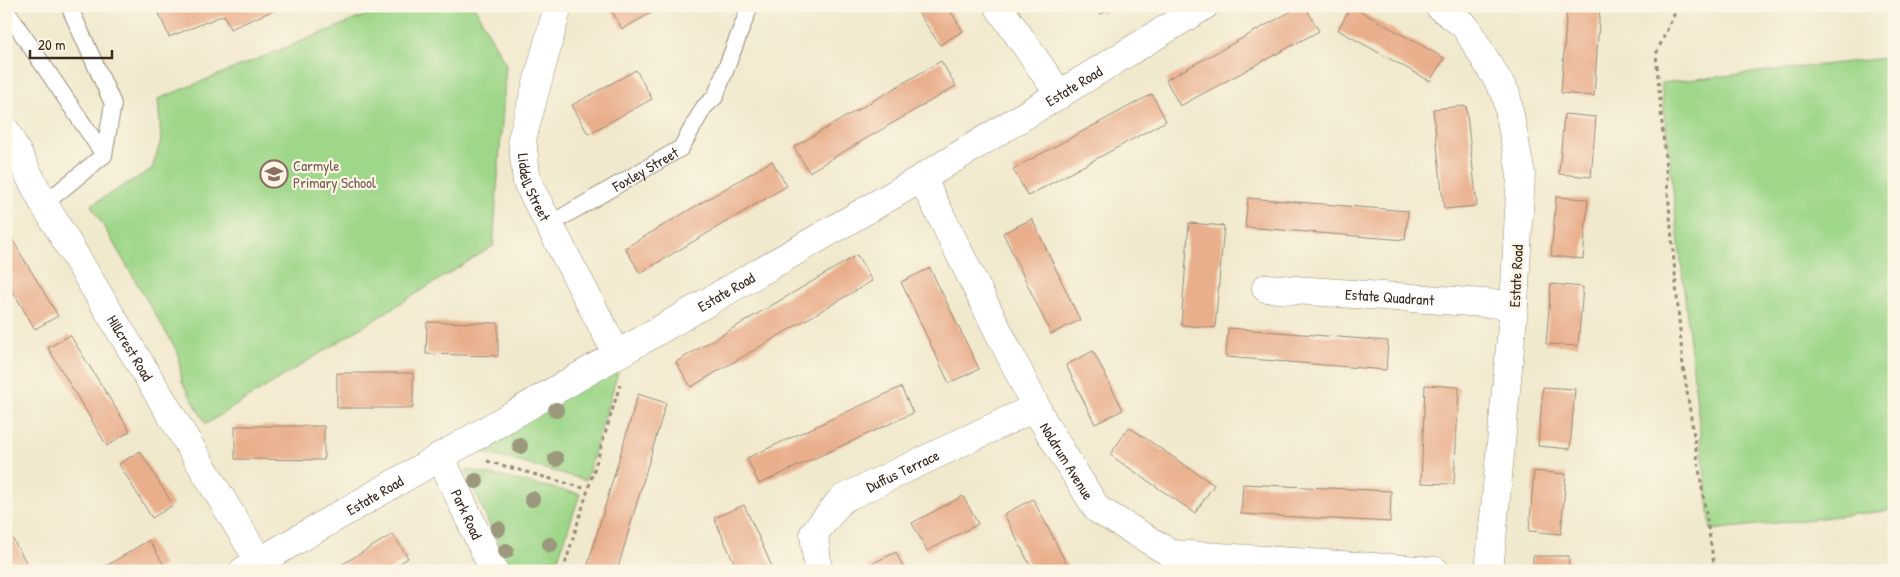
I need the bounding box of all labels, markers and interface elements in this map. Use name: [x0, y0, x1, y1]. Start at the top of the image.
scale bar: [30, 28, 112, 60]
text: 20 m: [38, 34, 65, 55]
street label: Estate Road: [1041, 60, 1106, 111]
street label: Foxley Street: [607, 141, 683, 197]
street label: Liddell Street: [513, 152, 556, 225]
place label: Carmyle Primary School: [293, 155, 376, 193]
school or university icon: Carmyle Primary School: [259, 159, 289, 189]
street label: Estate Road: [1504, 244, 1528, 308]
street label: Estate Road: [694, 267, 758, 316]
street label: Estate Quadrant: [1344, 283, 1436, 310]
street label: Hillcrest Road: [103, 311, 159, 385]
street label: Noldrum Avenue: [1035, 418, 1099, 503]
street label: Duffus Terrace: [862, 444, 942, 497]
street label: Estate Road: [342, 470, 407, 520]
street label: Park Road: [446, 485, 488, 543]

